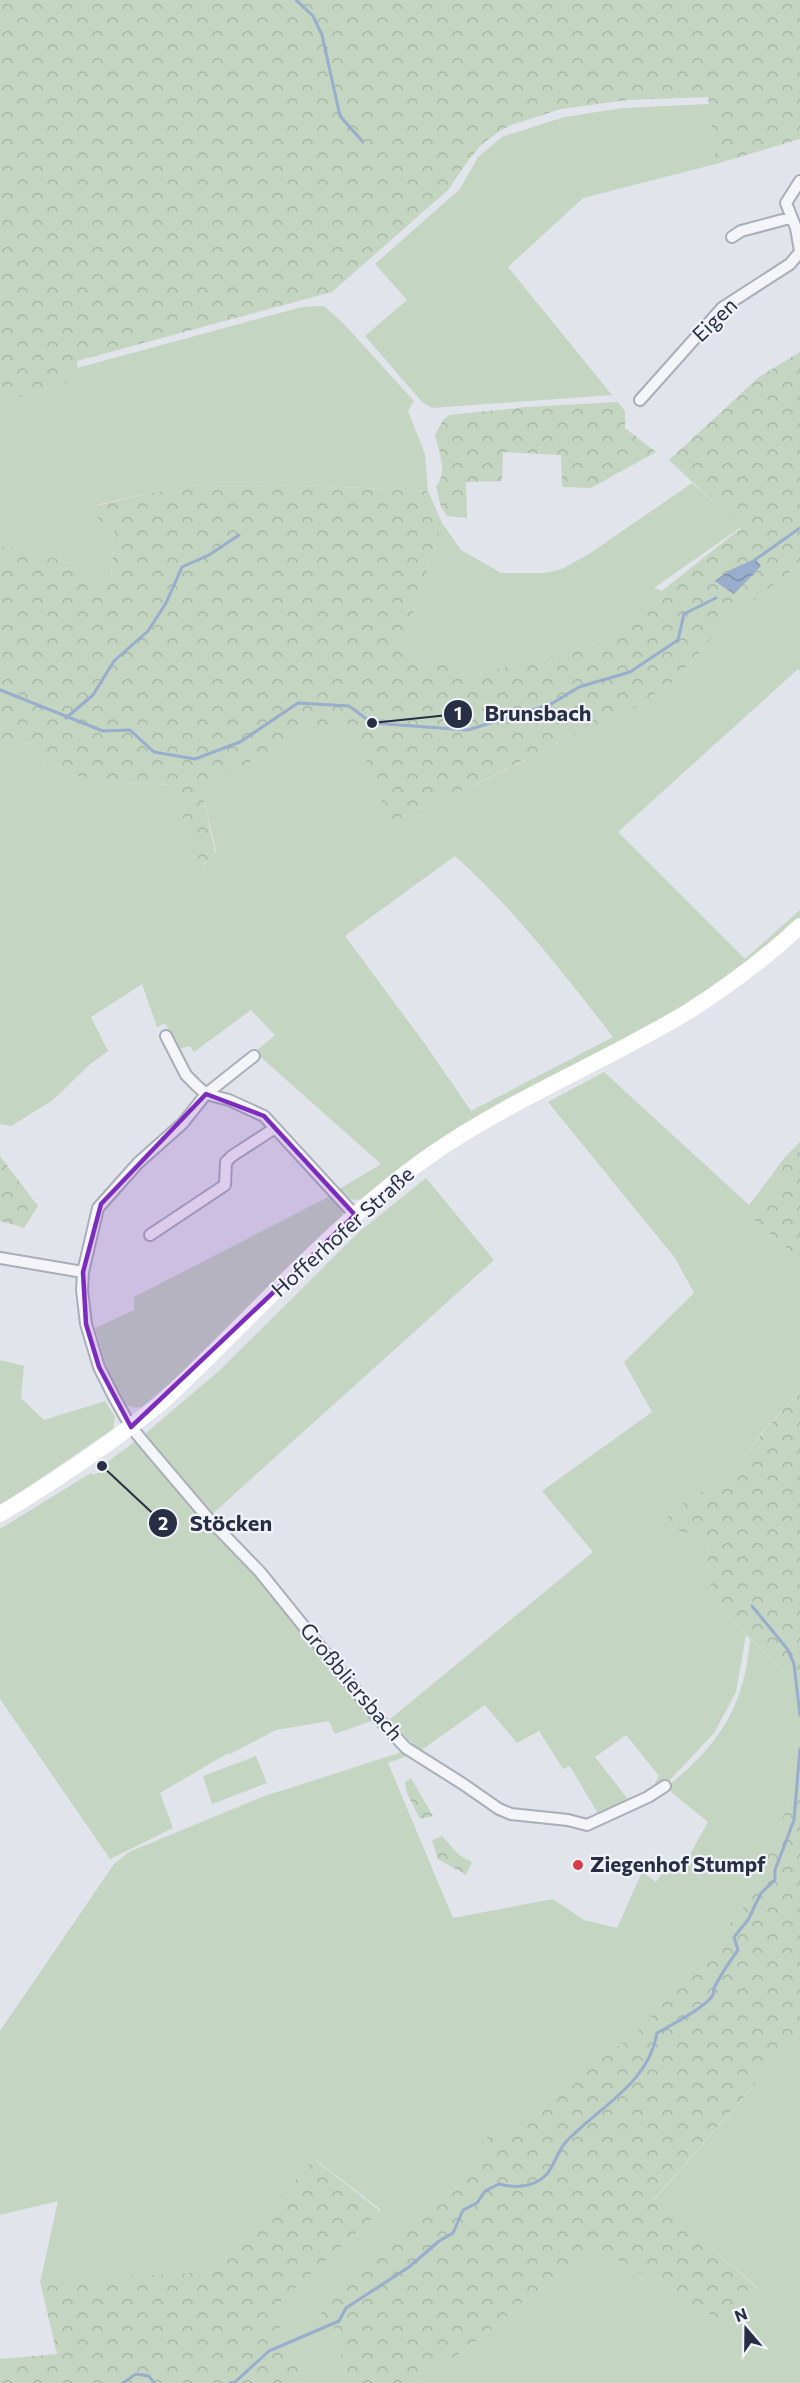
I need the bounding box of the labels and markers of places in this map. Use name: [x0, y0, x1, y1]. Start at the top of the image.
callout: Brunsbach: [443, 694, 604, 734]
callout: Stöcken: [148, 1503, 284, 1543]
place label: Ziegenhof Stumpf: [590, 1851, 766, 1876]
marker: Ziegenhof Stumpf: [571, 1858, 585, 1872]

